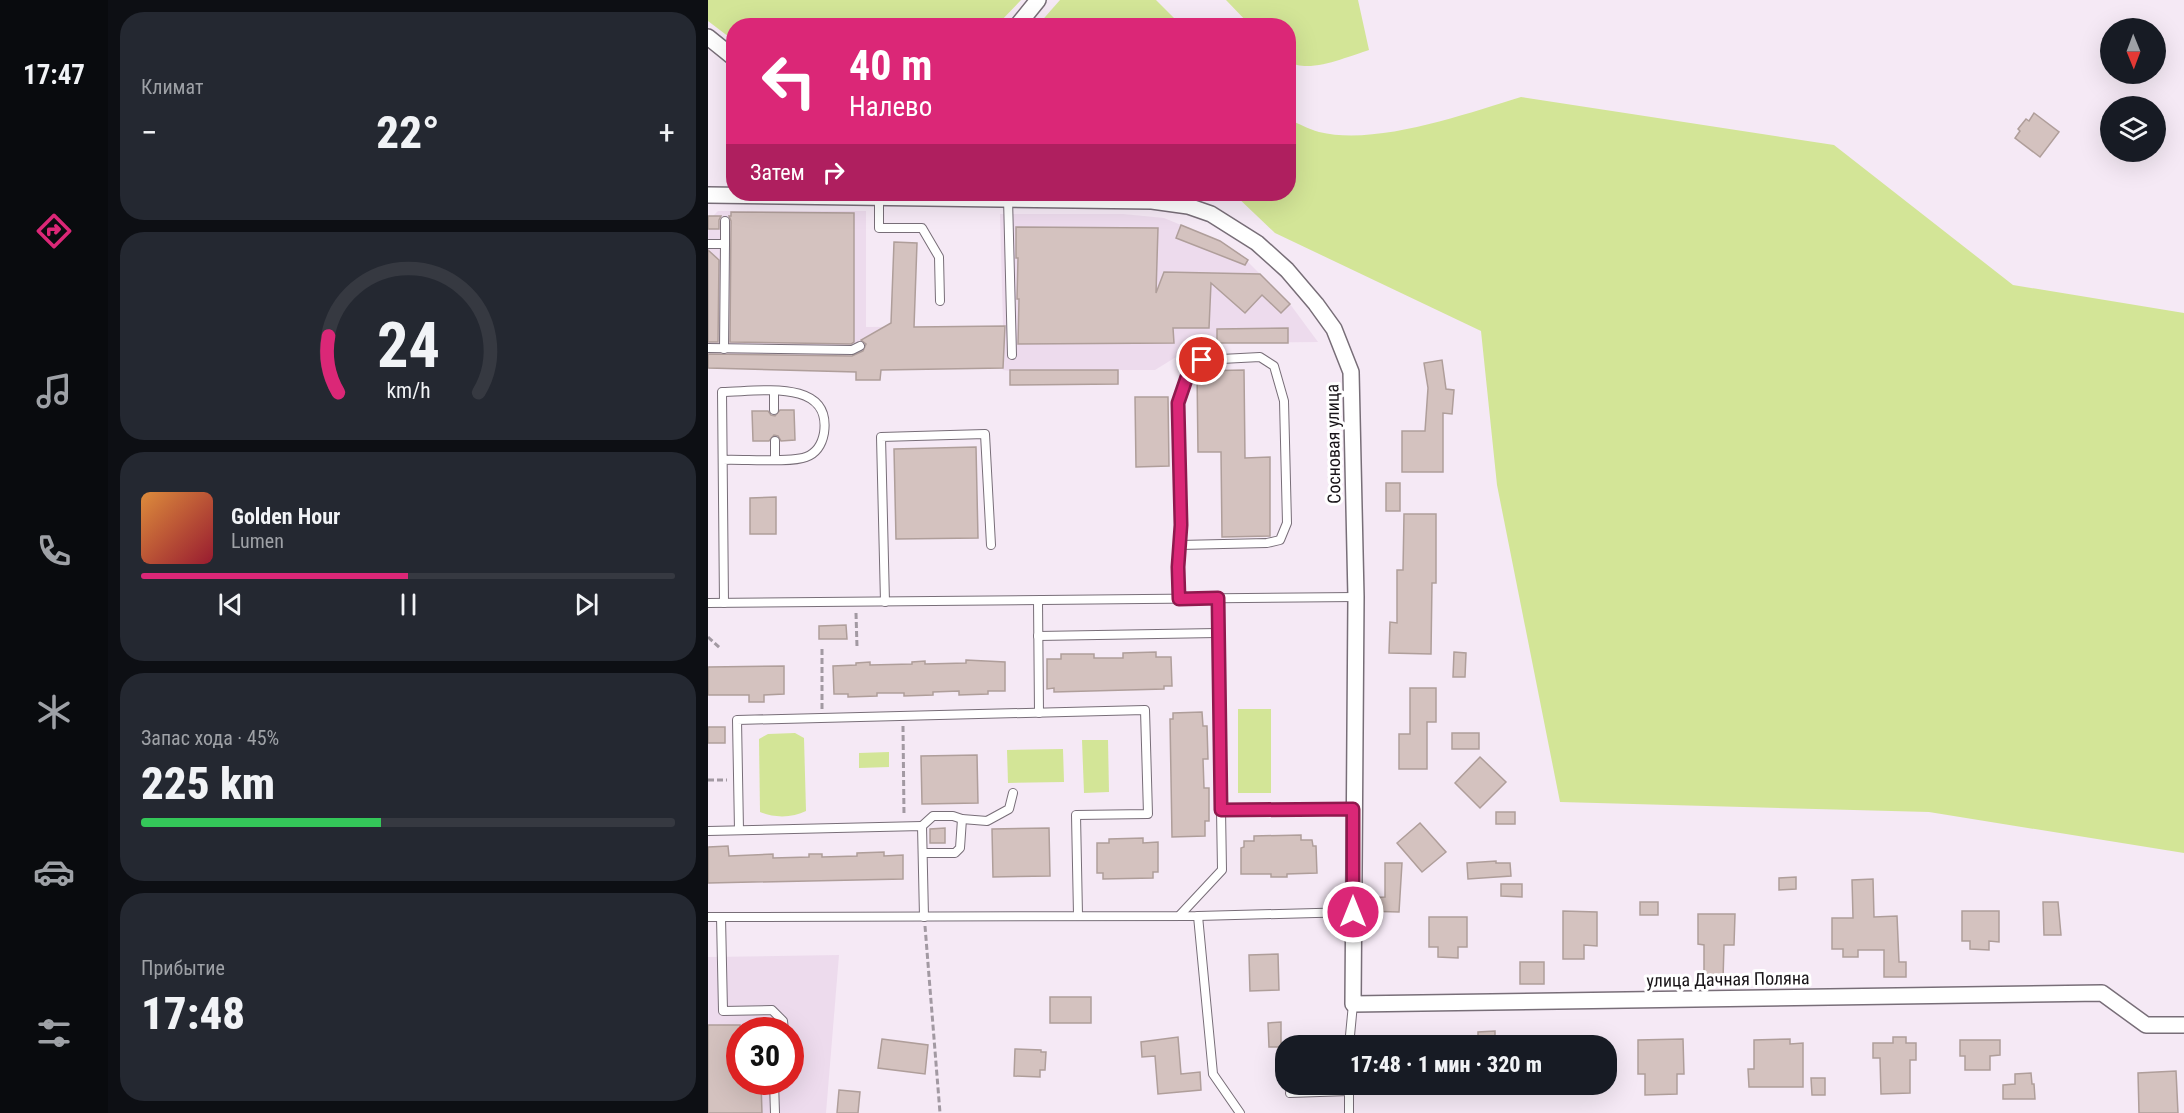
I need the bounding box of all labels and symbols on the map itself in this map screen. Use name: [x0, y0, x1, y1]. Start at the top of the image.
north arrow: [2100, 18, 2166, 84]
pin: [1176, 334, 1227, 385]
street label: Сосновая улица: [1321, 384, 1345, 504]
position arrow: [1321, 880, 1385, 944]
street label: улица Дачная Поляна: [1646, 967, 1810, 991]
speed limit sign: 30: [726, 1017, 804, 1095]

